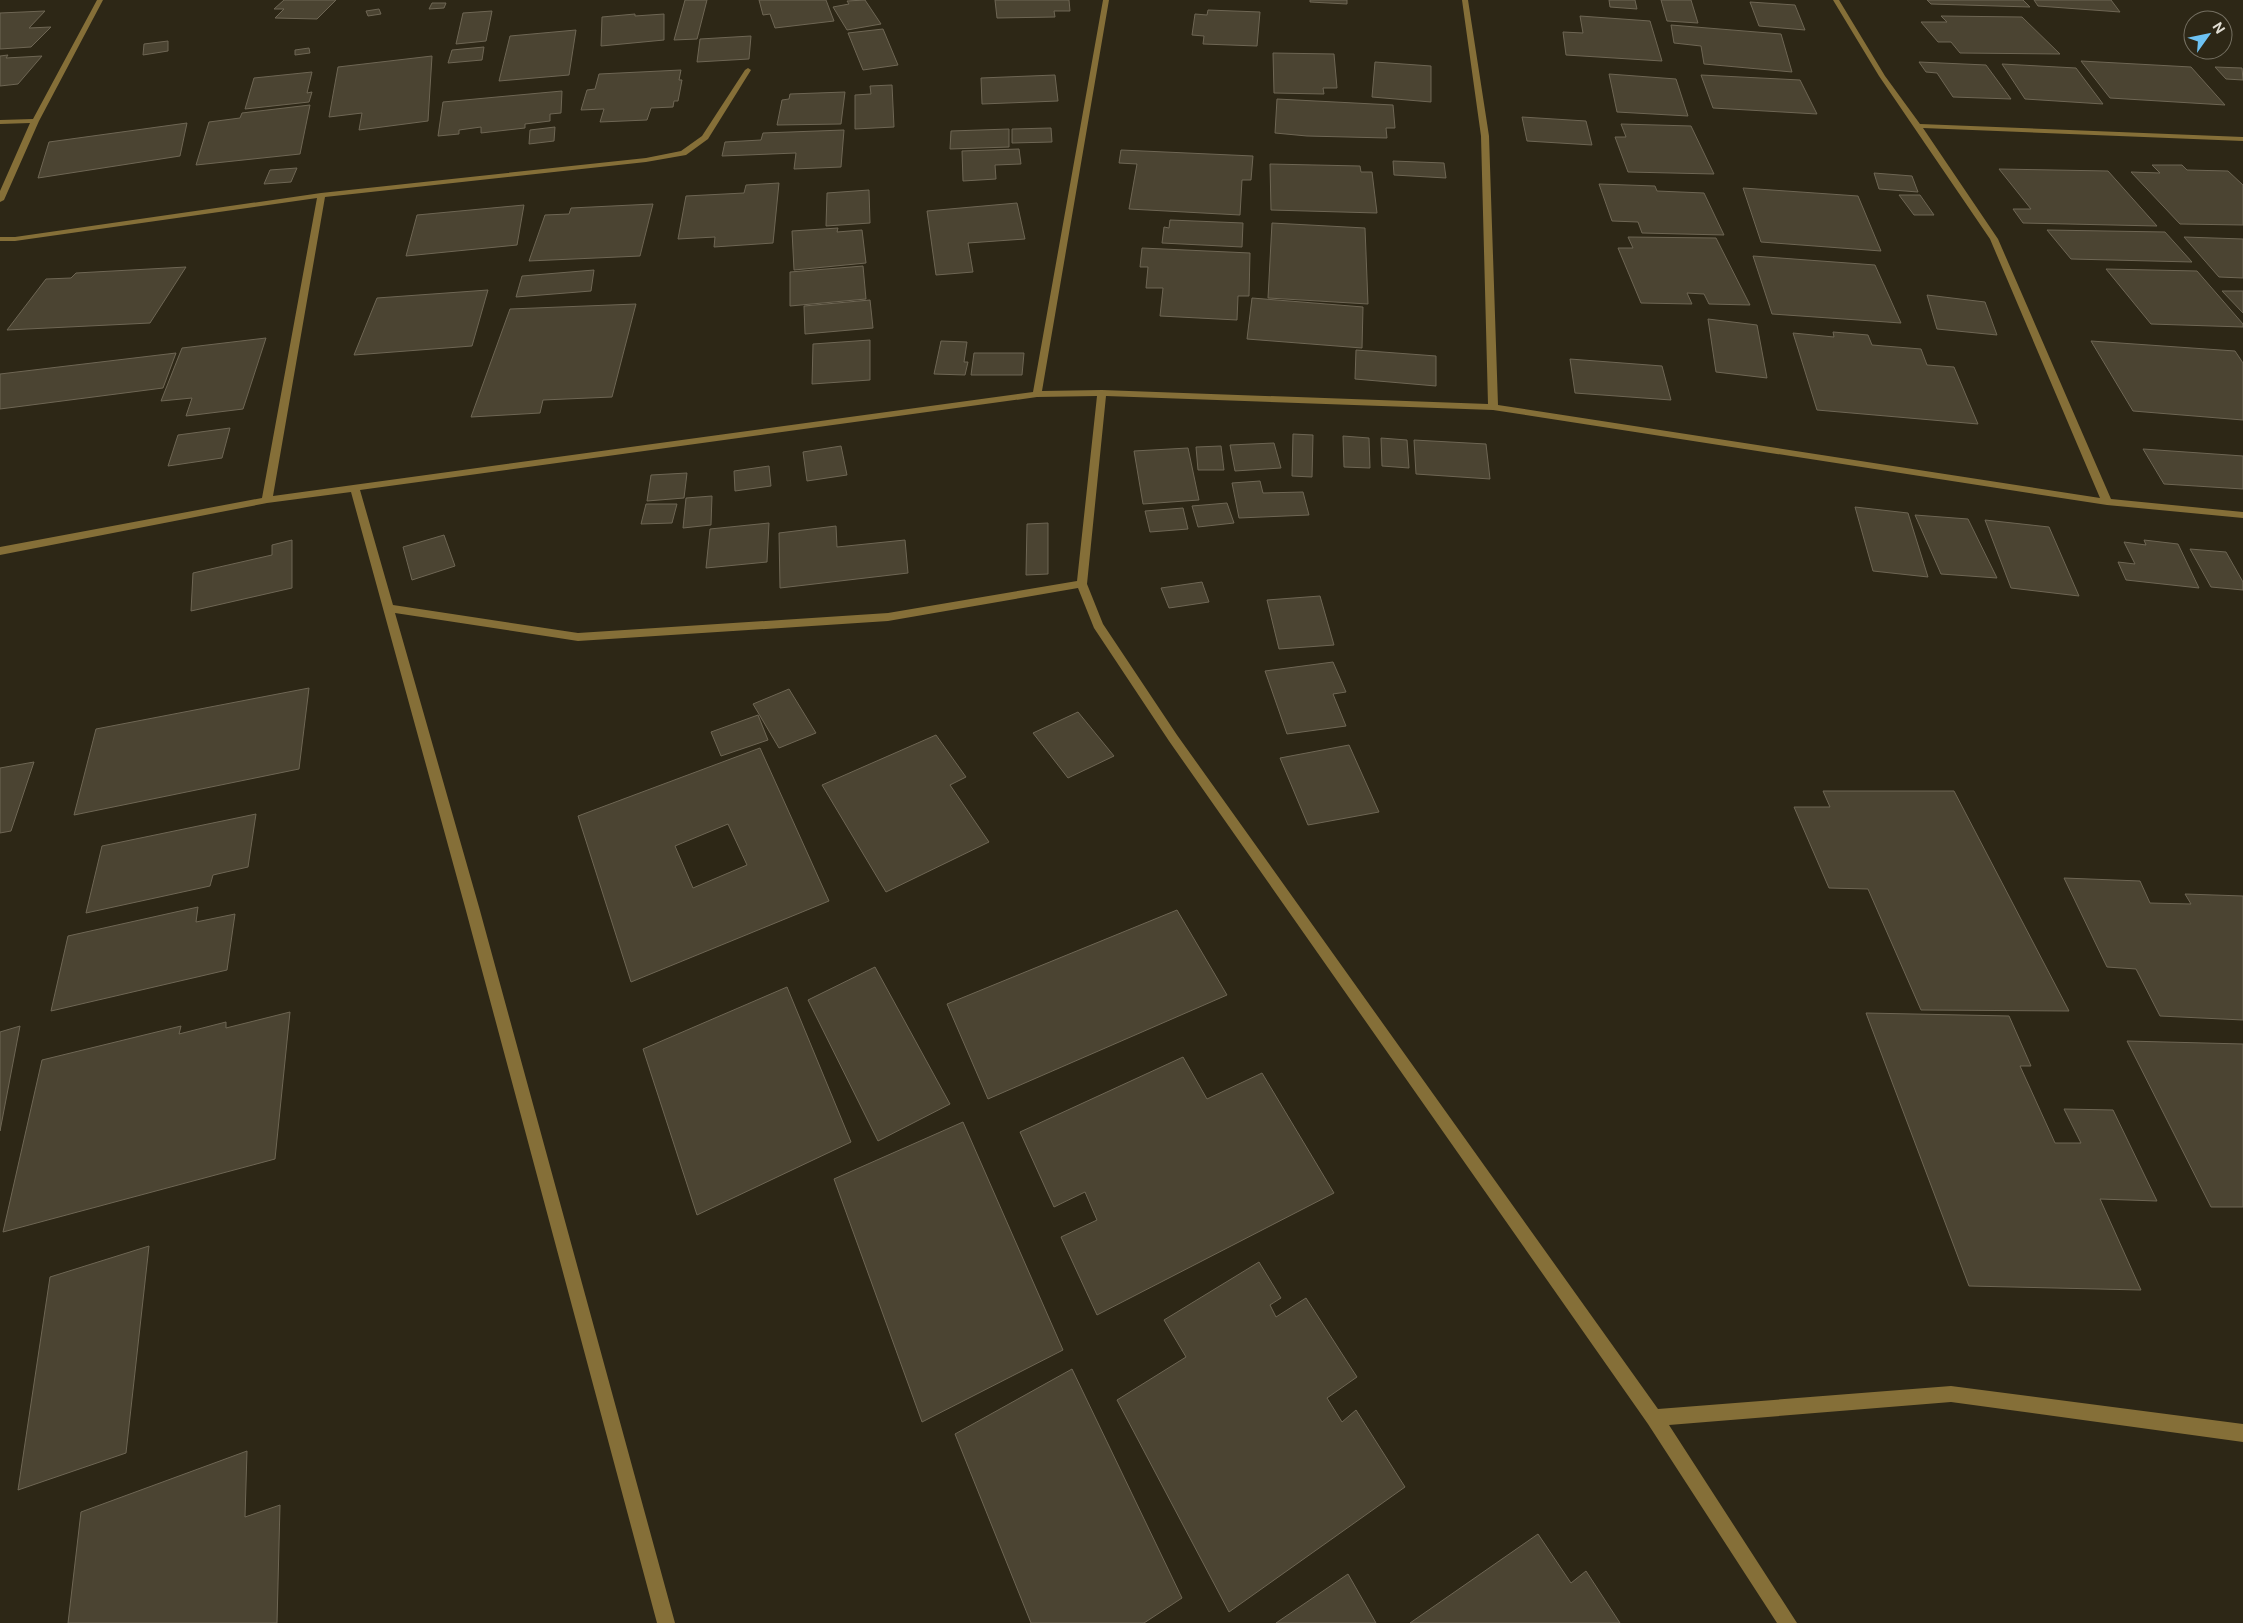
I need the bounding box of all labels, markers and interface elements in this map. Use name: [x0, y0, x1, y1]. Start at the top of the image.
north arrow: [2183, 10, 2233, 60]
text: N: [2209, 19, 2229, 37]

